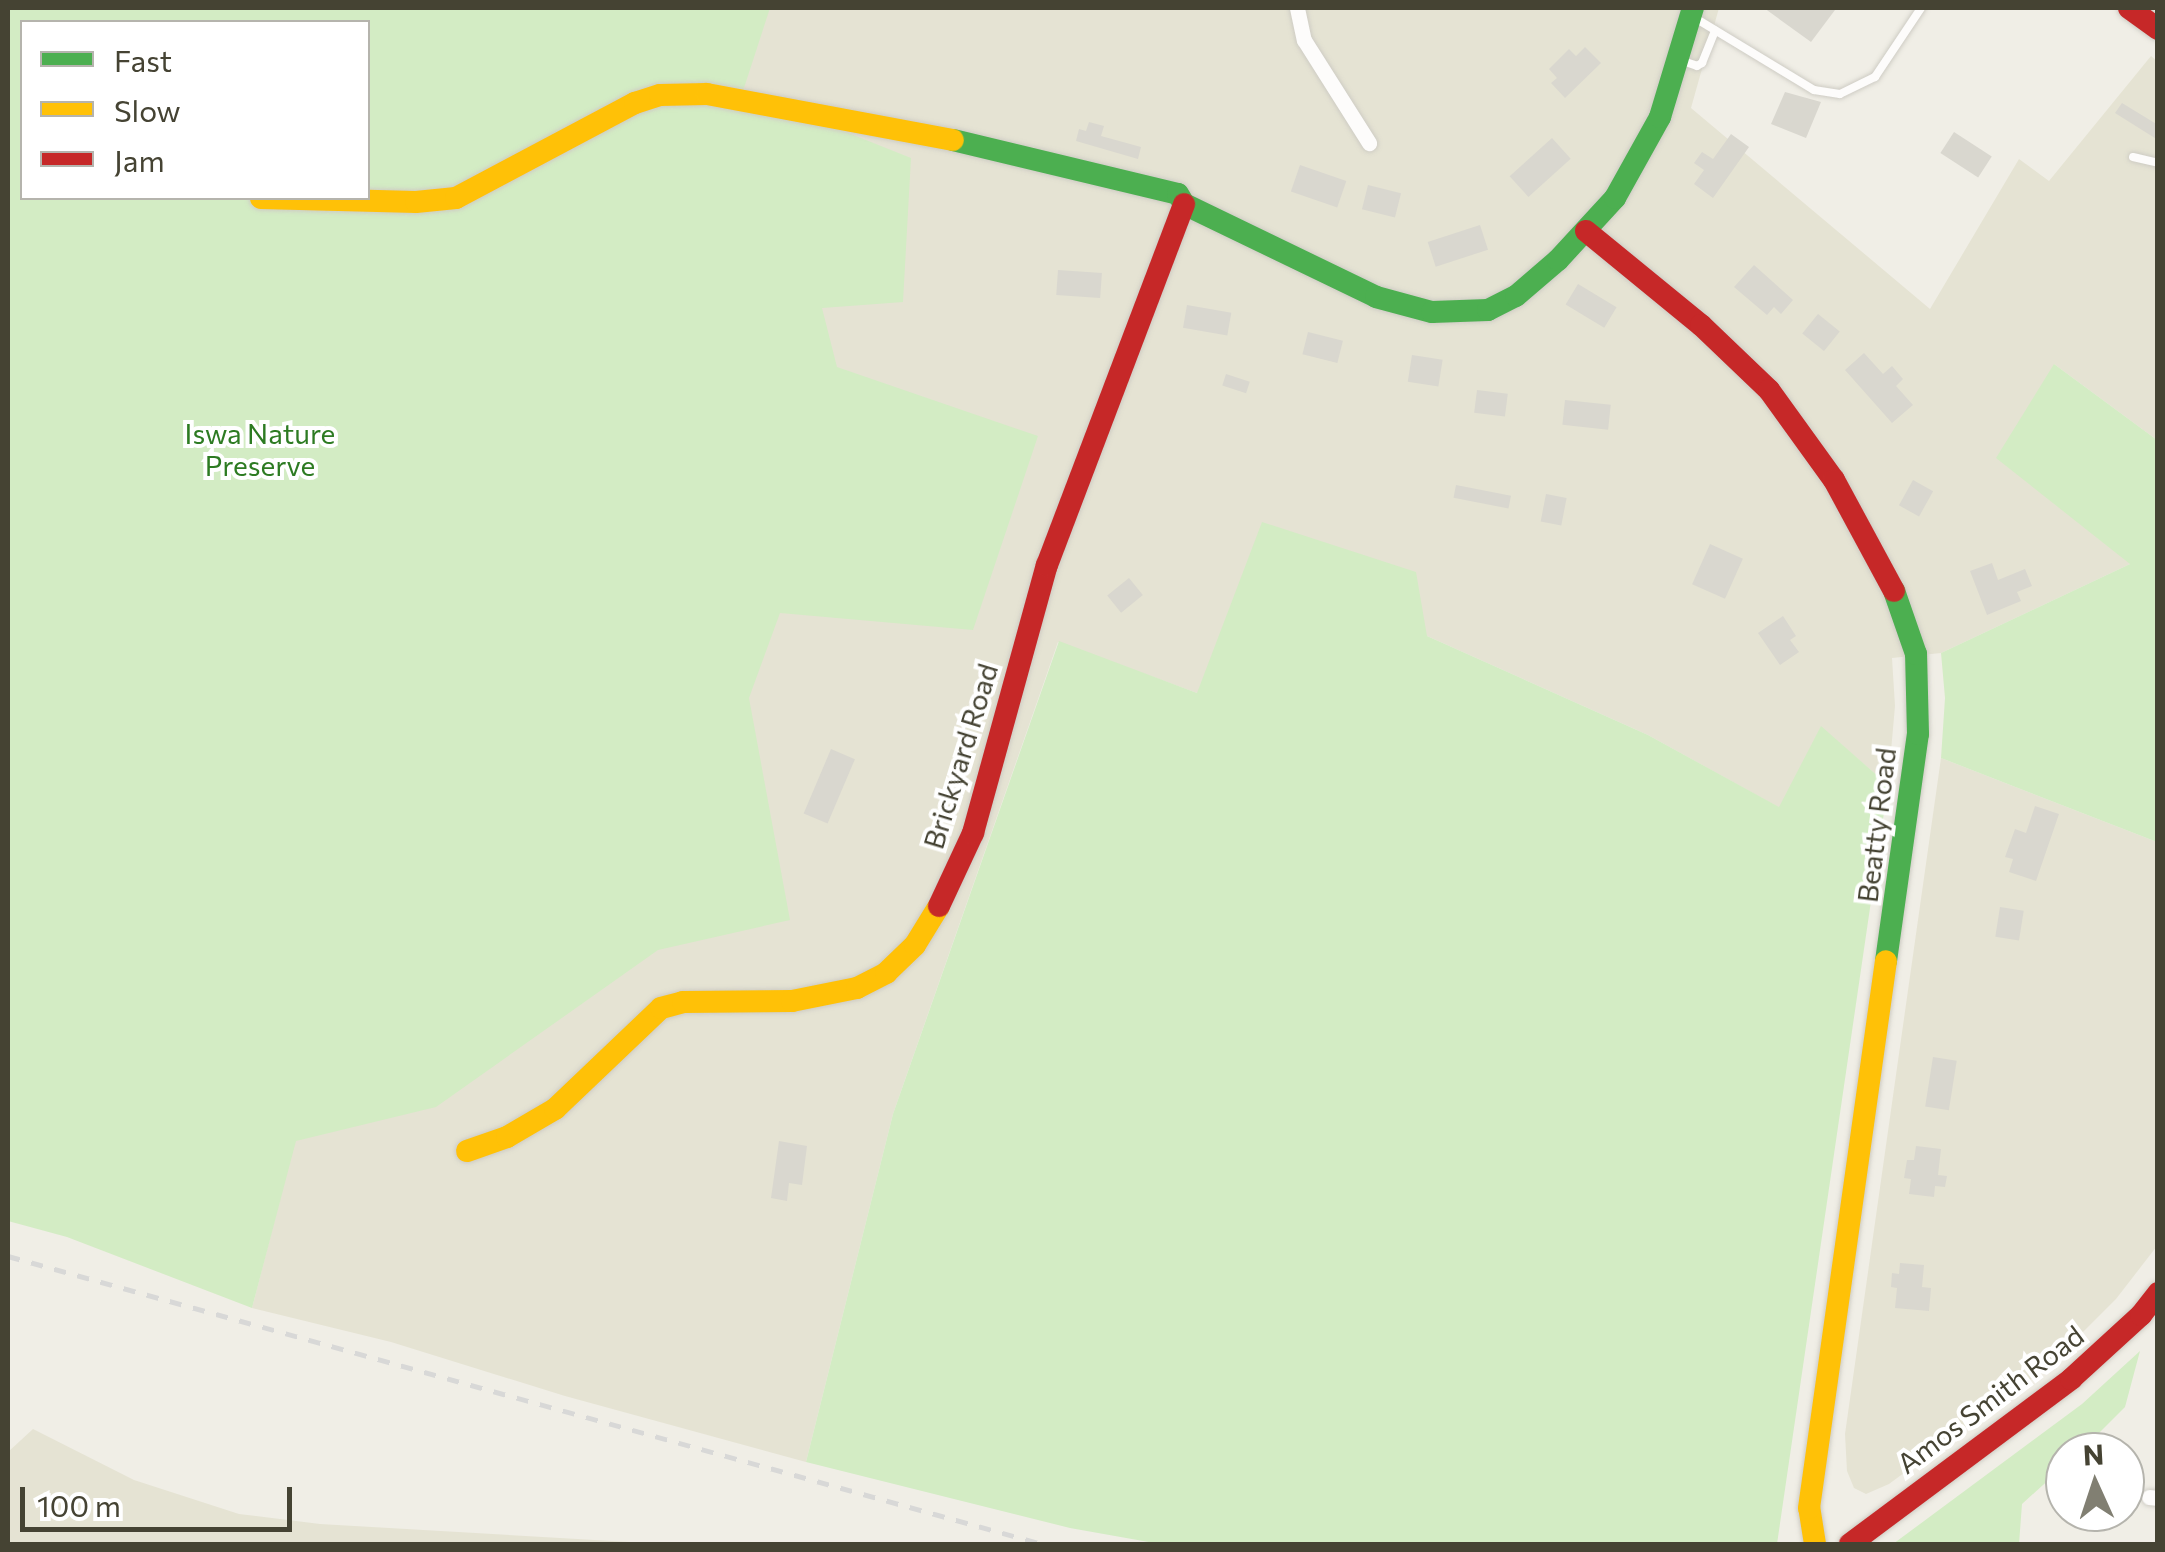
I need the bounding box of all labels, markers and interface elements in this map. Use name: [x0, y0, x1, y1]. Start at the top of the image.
legend: [20, 20, 370, 200]
text: Fast: [114, 41, 172, 78]
text: Slow: [114, 91, 181, 128]
text: Jam: [114, 141, 165, 178]
park label: Iswa Nature Preserve: [185, 416, 335, 482]
street label: Brickyard Road: [916, 659, 1004, 853]
street label: Beatty Road: [1850, 746, 1902, 904]
street label: Amos Smith Road: [1890, 1318, 2090, 1480]
north arrow: [2045, 1432, 2145, 1532]
text: N: [2082, 1437, 2105, 1472]
scale bar: [25, 1467, 298, 1529]
text: 100 m: [37, 1486, 121, 1523]

